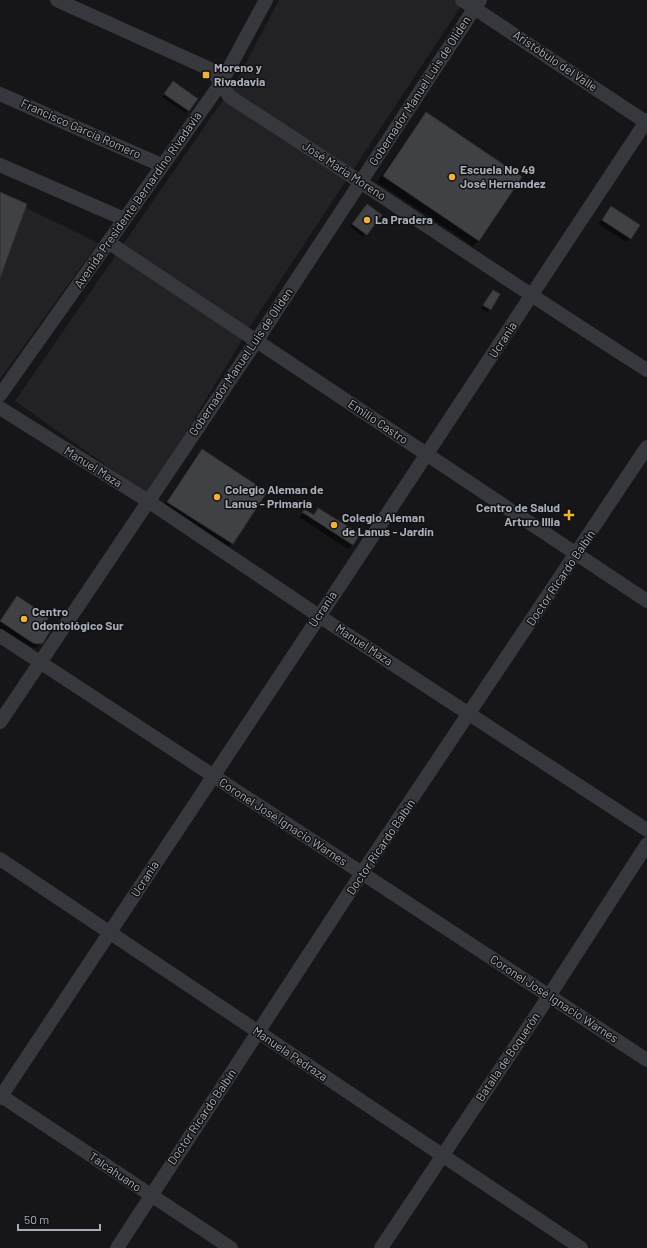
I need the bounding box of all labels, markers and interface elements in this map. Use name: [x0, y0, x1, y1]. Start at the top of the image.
street label: Gobernador Manuel Luis de Oliden: [366, 13, 473, 168]
street label: Aristóbulo del Valle: [511, 27, 600, 93]
place label: Moreno y Rivadavia: [214, 60, 265, 88]
marker: Moreno y Rivadavia: [201, 70, 211, 80]
street label: Francisco García Romero: [19, 95, 144, 161]
street label: Avenida Presidente Bernardino Rivadavia: [71, 109, 204, 290]
street label: José María Moreno: [300, 138, 389, 202]
place label: Escuela No 49 José Hernandez: [460, 162, 546, 190]
marker: Escuela No 49 José Hernandez: [447, 172, 457, 182]
place label: La Pradera: [375, 212, 433, 226]
marker: La Pradera: [362, 215, 372, 225]
street label: Gobernador Manuel Luis de Oliden: [185, 285, 295, 438]
street label: Ucrania: [485, 319, 519, 360]
street label: Emilio Castro: [346, 396, 411, 446]
street label: Manuel Maza: [62, 443, 125, 489]
place label: Colegio Aleman de Lanus - Primaria: [225, 482, 324, 510]
marker: Colegio Aleman de Lanus - Primaria: [212, 492, 222, 502]
place label: Centro de Salud Arturo Illia: [476, 500, 560, 528]
marker: Centro de Salud Arturo Illia: [563, 509, 575, 521]
place label: Colegio Aleman de Lanus - Jardín: [342, 510, 434, 538]
marker: Colegio Aleman de Lanus - Jardín: [329, 520, 339, 530]
street label: Doctor Ricardo Balbín: [523, 527, 597, 628]
street label: Ucrania: [305, 588, 339, 629]
place label: Centro Odontológico Sur: [32, 604, 124, 632]
marker: Centro Odontológico Sur: [19, 614, 29, 624]
street label: Manuel Maza: [333, 620, 396, 668]
street label: Coronel José Ignacio Warnes: [217, 774, 350, 868]
street label: Doctor Ricardo Balbín: [343, 796, 417, 897]
street label: Ucrania: [127, 858, 161, 899]
street label: Coronel José Ignacio Warnes: [488, 951, 621, 1045]
street label: Batalla de Boquerón: [472, 1009, 542, 1104]
street label: Manuela Pedraza: [251, 1023, 331, 1083]
street label: Doctor Ricardo Balbín: [164, 1066, 238, 1167]
street label: Talcahuano: [87, 1149, 144, 1194]
scale bar: [18, 1206, 100, 1232]
text: 50 m: [24, 1212, 49, 1226]

